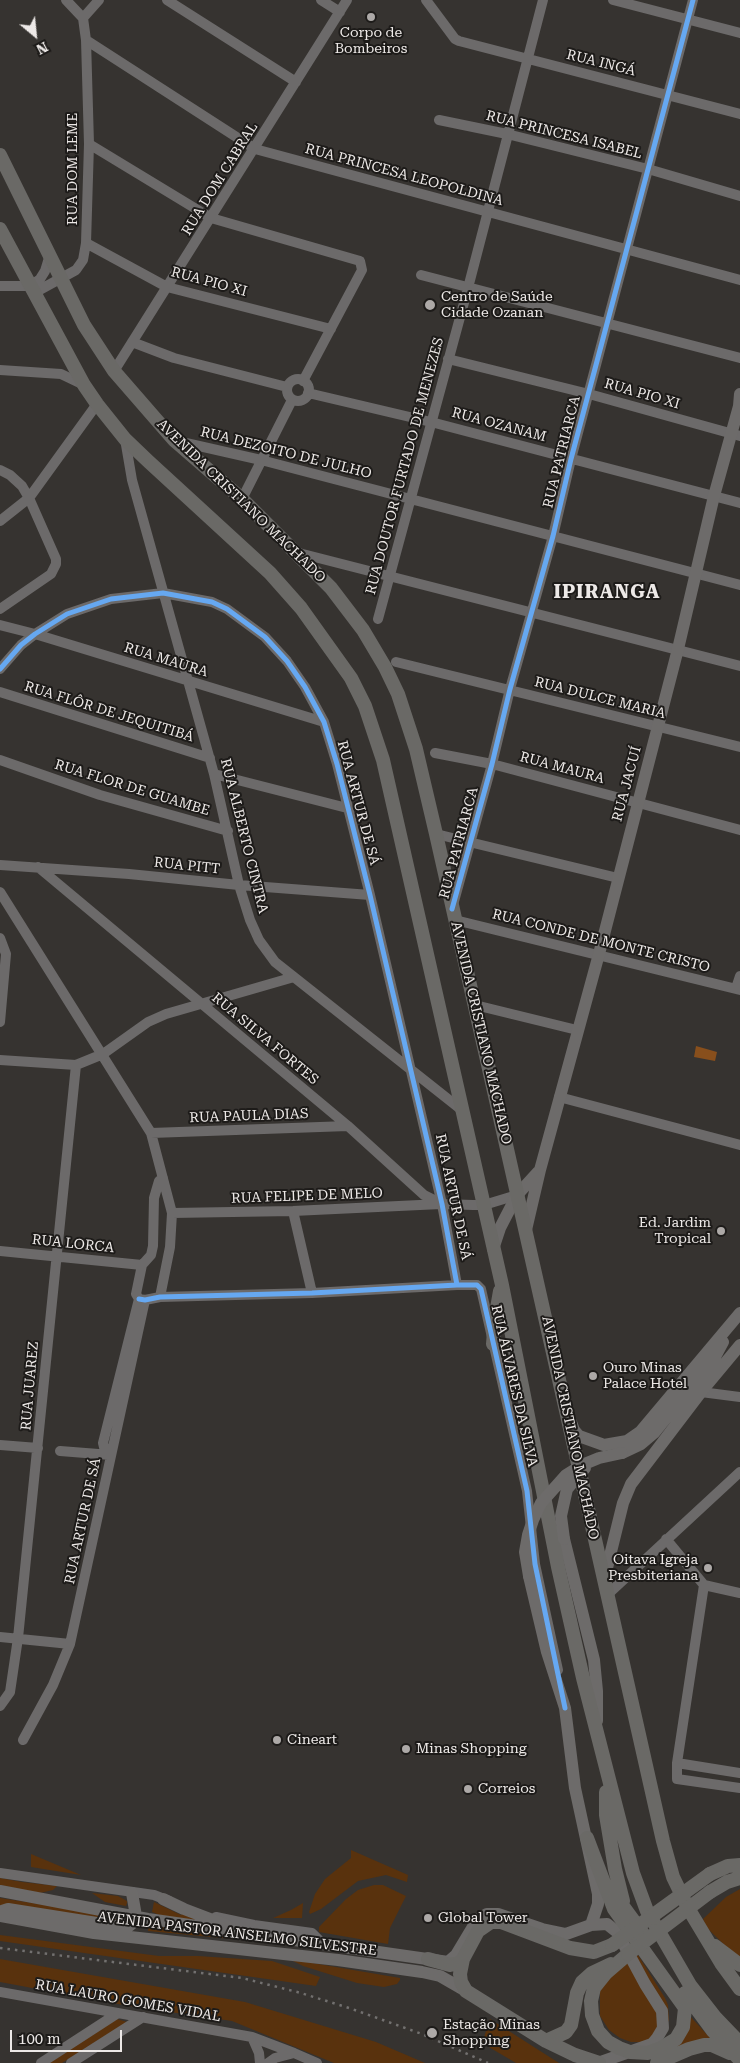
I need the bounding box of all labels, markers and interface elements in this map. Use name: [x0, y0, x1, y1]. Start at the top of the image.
north arrow: [10, 10, 60, 60]
marker: Corpo de Bombeiros: [365, 11, 377, 23]
place label: Corpo de Bombeiros: [335, 25, 407, 58]
text: N: [34, 39, 51, 58]
street label: RUA INGÁ: [565, 46, 637, 80]
street label: RUA PRINCESA ISABEL: [484, 107, 644, 163]
street label: RUA DOM LEME: [65, 113, 81, 225]
street label: RUA DOM CABRAL: [178, 119, 262, 239]
street label: RUA PRINCESA LEOPOLDINA: [303, 140, 505, 210]
street label: RUA PIO XI: [169, 264, 249, 300]
place label: Centro de Saúde Cidade Ozanan: [441, 289, 553, 322]
marker: Centro de Saúde Cidade Ozanan: [423, 298, 437, 312]
street label: RUA DOUTOR FURTADO DE MENEZES: [363, 336, 447, 596]
street label: RUA PIO XI: [602, 375, 682, 413]
street label: RUA PATRIARCA: [540, 394, 584, 510]
street label: RUA OZANAM: [450, 404, 548, 446]
street label: AVENIDA CRISTIANO MACHADO: [153, 416, 329, 586]
street label: RUA DEZOITO DE JULHO: [199, 424, 373, 482]
district label: IPIRANGA: [552, 581, 662, 603]
street label: RUA MAURA: [122, 639, 210, 681]
street label: RUA DULCE MARIA: [533, 674, 667, 722]
street label: RUA FLÔR DE JEQUITIBÁ: [22, 678, 196, 746]
street label: RUA ARTUR DE SÁ: [333, 739, 383, 867]
street label: RUA JACUÍ: [609, 745, 645, 823]
street label: RUA MAURA: [518, 749, 606, 787]
street label: RUA FLOR DE GUAMBE: [52, 756, 212, 820]
street label: RUA ALBERTO CINTRA: [217, 757, 271, 915]
street label: RUA PATRIARCA: [436, 785, 482, 901]
street label: RUA PITT: [153, 854, 221, 878]
street label: RUA CONDE DE MONTE CRISTO: [490, 906, 712, 976]
street label: AVENIDA CRISTIANO MACHADO: [447, 920, 515, 1146]
street label: RUA SILVA FORTES: [208, 990, 322, 1088]
street label: RUA PAULA DIAS: [189, 1106, 309, 1126]
street label: RUA ARTUR DE SÁ: [431, 1132, 475, 1262]
street label: RUA FELIPE DE MELO: [231, 1185, 383, 1207]
place label: Ed. Jardim Tropical: [639, 1215, 711, 1248]
marker: Ed. Jardim Tropical: [715, 1225, 727, 1237]
street label: RUA LORCA: [31, 1231, 115, 1257]
street label: RUA ÁLVARES DA SILVA: [487, 1303, 541, 1469]
street label: AVENIDA CRISTIANO MACHADO: [538, 1315, 602, 1541]
street label: RUA JUAREZ: [18, 1341, 42, 1431]
place label: Ouro Minas Palace Hotel: [603, 1360, 687, 1392]
marker: Ouro Minas Palace Hotel: [587, 1370, 599, 1382]
street label: RUA ARTUR DE SÁ: [61, 1456, 105, 1586]
place label: Oitava Igreja Presbiteriana: [608, 1552, 698, 1584]
marker: Oitava Igreja Presbiteriana: [702, 1562, 714, 1574]
place label: Cineart: [287, 1732, 337, 1748]
marker: Cineart: [271, 1734, 283, 1746]
place label: Minas Shopping: [416, 1741, 527, 1757]
marker: Minas Shopping: [400, 1743, 412, 1755]
place label: Correios: [478, 1781, 535, 1797]
marker: Correios: [462, 1783, 474, 1795]
street label: AVENIDA PASTOR ANSELMO SILVESTRE: [96, 1909, 378, 1959]
place label: Global Tower: [438, 1910, 528, 1926]
marker: Global Tower: [422, 1912, 434, 1924]
street label: RUA LAURO GOMES VIDAL: [34, 1976, 222, 2026]
place label: Estação Minas Shopping: [443, 2017, 540, 2050]
scale bar: [12, 2020, 125, 2052]
marker: Estação Minas Shopping: [425, 2026, 439, 2040]
text: 100 m: [18, 2030, 61, 2048]

